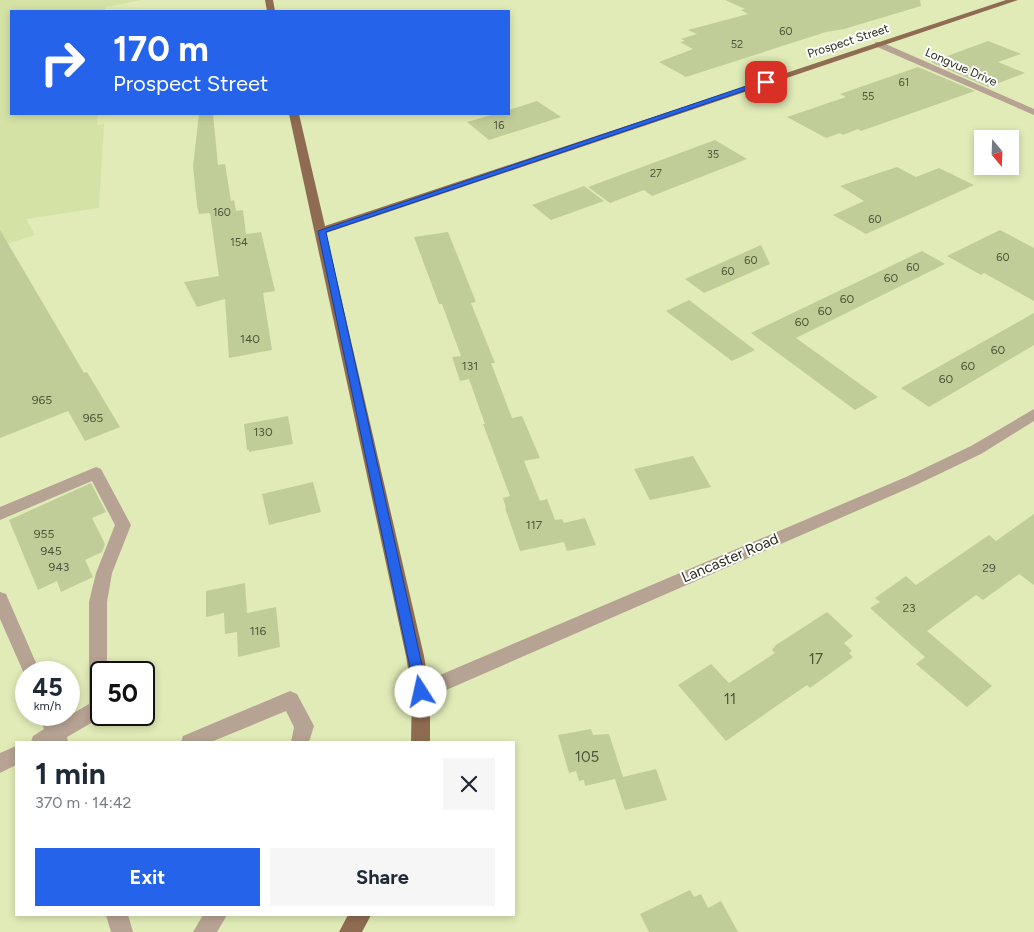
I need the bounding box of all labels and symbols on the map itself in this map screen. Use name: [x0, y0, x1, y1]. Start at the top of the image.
street label: Prospect Street: [806, 21, 891, 61]
house number: 60: [779, 25, 793, 38]
house number: 52: [731, 38, 743, 51]
street label: Longvue Drive: [923, 45, 999, 89]
pin: [745, 61, 787, 103]
house number: 61: [899, 76, 909, 89]
house number: 55: [862, 90, 874, 103]
house number: 16: [494, 119, 504, 132]
north arrow: [974, 130, 1019, 175]
house number: 35: [707, 148, 719, 161]
house number: 27: [650, 167, 662, 180]
house number: 160: [213, 206, 231, 219]
house number: 60: [868, 213, 882, 226]
house number: 154: [230, 236, 248, 249]
house number: 60: [996, 251, 1010, 264]
house number: 60: [744, 254, 758, 267]
house number: 60: [906, 261, 920, 274]
house number: 60: [721, 265, 735, 278]
house number: 60: [884, 271, 899, 285]
house number: 60: [840, 292, 855, 306]
house number: 60: [818, 304, 833, 318]
house number: 60: [795, 315, 810, 329]
house number: 140: [240, 332, 260, 346]
house number: 60: [991, 343, 1006, 357]
house number: 131: [462, 359, 478, 373]
house number: 60: [961, 359, 976, 373]
house number: 60: [939, 372, 954, 386]
house number: 965: [32, 393, 52, 407]
house number: 965: [83, 411, 103, 425]
house number: 130: [253, 425, 273, 439]
house number: 117: [526, 518, 543, 532]
house number: 955: [34, 527, 54, 541]
street label: Lancaster Road: [679, 529, 781, 587]
house number: 945: [40, 544, 62, 558]
house number: 943: [49, 560, 69, 574]
house number: 29: [982, 561, 996, 575]
house number: 23: [902, 601, 916, 615]
house number: 116: [250, 624, 267, 638]
house number: 17: [809, 650, 823, 668]
speed limit sign: 50: [90, 661, 155, 726]
position arrow: [394, 665, 446, 717]
house number: 11: [724, 690, 736, 708]
house number: 105: [575, 748, 599, 766]

